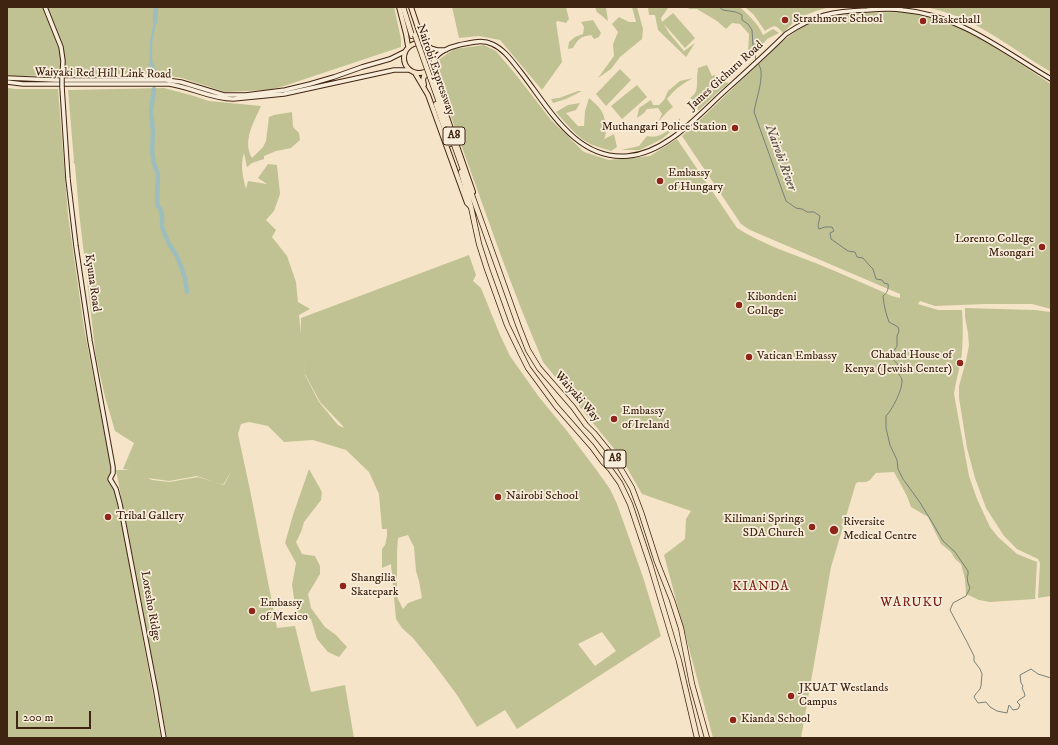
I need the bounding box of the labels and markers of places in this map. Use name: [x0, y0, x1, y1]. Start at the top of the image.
place label: Strathmore School: [793, 13, 883, 27]
place label: Basketball: [931, 14, 980, 28]
marker: Strathmore School: [780, 15, 790, 25]
marker: Basketball: [918, 16, 928, 26]
place label: Muthangari Police Station: [602, 121, 727, 135]
marker: Muthangari Police Station: [730, 123, 740, 133]
place label: Embassy of Hungary: [668, 167, 723, 195]
marker: Embassy of Hungary: [655, 176, 665, 186]
place label: Lorento College Msongari: [955, 233, 1034, 261]
marker: Lorento College Msongari: [1037, 242, 1047, 252]
place label: Kibondeni College: [747, 291, 797, 319]
marker: Kibondeni College: [734, 300, 744, 310]
place label: Chabad House of Kenya (Jewish Center): [844, 349, 952, 377]
place label: Vatican Embassy: [757, 350, 837, 364]
marker: Vatican Embassy: [744, 352, 754, 362]
marker: Chabad House of Kenya (Jewish Center): [955, 358, 965, 368]
place label: Embassy of Ireland: [622, 405, 669, 433]
marker: Embassy of Ireland: [609, 414, 619, 424]
place label: Nairobi School: [506, 490, 578, 504]
marker: Nairobi School: [493, 492, 503, 502]
place label: Tribal Gallery: [116, 510, 184, 524]
marker: Tribal Gallery: [103, 512, 113, 522]
place label: Kilimani Springs SDA Church: [724, 513, 804, 541]
place label: Riversite Medical Centre: [843, 516, 917, 544]
marker: Kilimani Springs SDA Church: [807, 522, 817, 532]
marker: Riversite Medical Centre: [828, 524, 840, 536]
place label: Shangilia Skatepark: [351, 572, 399, 600]
marker: Shangilia Skatepark: [338, 581, 348, 591]
place label: Embassy of Mexico: [260, 597, 308, 625]
marker: Embassy of Mexico: [247, 606, 257, 616]
place label: JKUAT Westlands Campus: [799, 682, 888, 710]
marker: JKUAT Westlands Campus: [786, 691, 796, 701]
place label: Kianda School: [741, 713, 810, 727]
marker: Kianda School: [728, 715, 738, 725]

